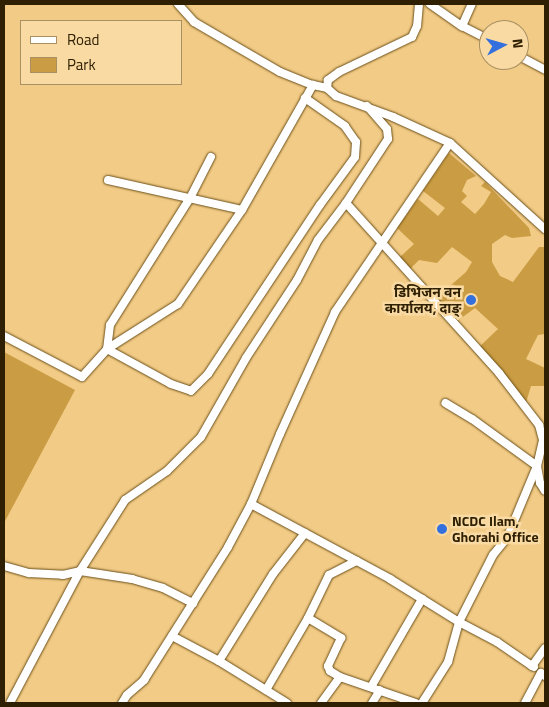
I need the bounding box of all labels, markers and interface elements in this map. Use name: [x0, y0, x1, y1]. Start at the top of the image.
legend: [20, 20, 182, 85]
north arrow: [479, 20, 529, 70]
text: Road: [67, 28, 99, 51]
text: N: [507, 38, 529, 49]
text: Park: [67, 53, 96, 76]
place label: डिभिजन वन कार्यालय, दाङ्: [385, 284, 461, 316]
marker: डिभिजन वन कार्यालय, दाङ्: [465, 294, 477, 306]
place label: NCDC Ilam, Ghorahi Office: [452, 513, 539, 546]
marker: NCDC Ilam, Ghorahi Office: [436, 523, 448, 535]

